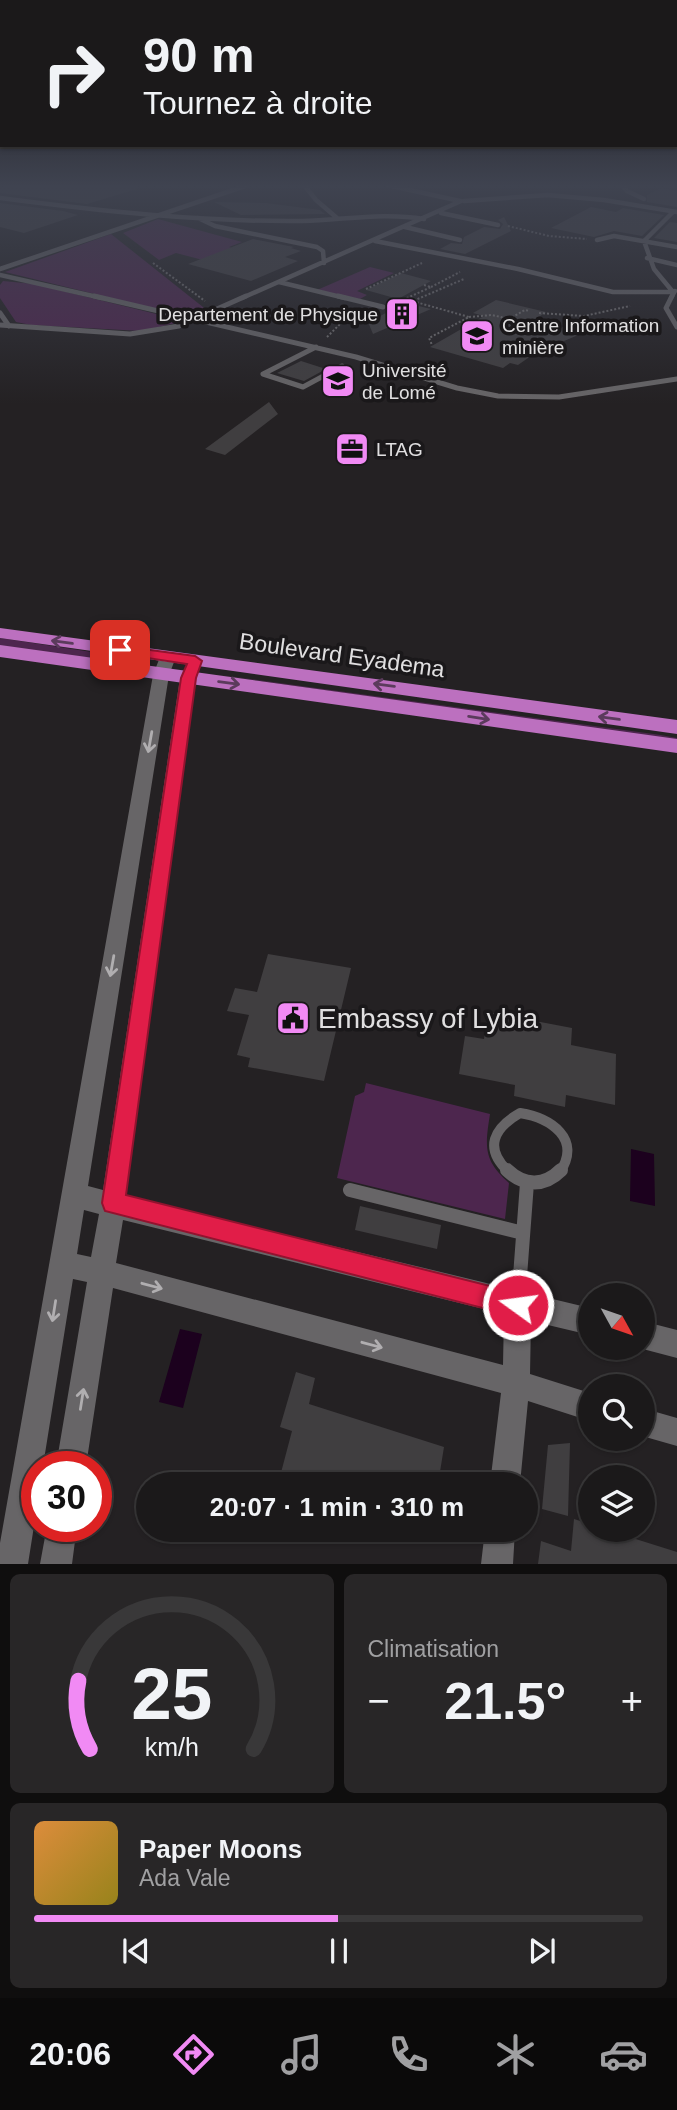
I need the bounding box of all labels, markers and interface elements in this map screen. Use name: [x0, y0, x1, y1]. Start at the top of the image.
icon: right: [28, 28, 119, 119]
text: 90 m: [143, 28, 255, 82]
text: Tournez à droite: [143, 85, 372, 121]
building icon: Departement de Physique: [383, 295, 421, 333]
place label: Departement de Physique: [158, 304, 378, 325]
place label: Centre Information minière: [502, 315, 659, 358]
school or university icon: Centre Information minière: [458, 317, 496, 355]
place label: Université de Lomé: [362, 360, 446, 403]
school or university icon: Université de Lomé: [319, 362, 357, 400]
office icon: LTAG: [333, 430, 371, 468]
place label: LTAG: [376, 439, 423, 460]
pin: [90, 620, 150, 680]
street label: Boulevard Eyadema: [238, 628, 447, 682]
icon: arrive: [101, 631, 139, 669]
one-way arrow: [51, 635, 73, 648]
one-way arrow: [217, 677, 240, 690]
one-way arrow: [373, 679, 396, 692]
one-way arrow: [599, 711, 621, 724]
one-way arrow: [467, 712, 490, 725]
one-way arrow: [143, 730, 156, 753]
one-way arrow: [105, 954, 118, 977]
public building icon: Embassy of Lybia: [274, 999, 312, 1037]
place label: Embassy of Lybia: [318, 1003, 538, 1034]
position arrow: [481, 1268, 555, 1342]
one-way arrow: [140, 1280, 163, 1293]
north arrow: [578, 1283, 654, 1360]
map controls: [578, 1283, 655, 1542]
one-way arrow: [47, 1299, 60, 1322]
one-way arrow: [360, 1339, 382, 1352]
button: search: [578, 1374, 655, 1451]
one-way arrow: [76, 1388, 89, 1411]
speed limit sign: 30: [21, 1451, 112, 1542]
button: layers: [578, 1465, 655, 1542]
text: 20:07 · 1 min · 310 m: [210, 1492, 464, 1522]
text: Climatisation: [368, 1636, 499, 1662]
text: 25: [131, 1654, 212, 1735]
text: 21.5°: [444, 1672, 566, 1730]
text: −: [368, 1680, 390, 1722]
text: +: [621, 1680, 643, 1722]
text: km/h: [145, 1733, 199, 1761]
text: Paper Moons: [139, 1834, 302, 1864]
text: Ada Vale: [139, 1865, 231, 1891]
icon: previous: [117, 1932, 155, 1970]
icon: pause: [320, 1932, 358, 1970]
icon: next: [523, 1932, 561, 1970]
icon: directions: [169, 2030, 218, 2079]
icon: music: [277, 2030, 326, 2079]
icon: phone: [384, 2030, 433, 2079]
icon: climate: [491, 2030, 540, 2079]
icon: car: [599, 2030, 648, 2079]
text: 20:06: [29, 2036, 111, 2072]

